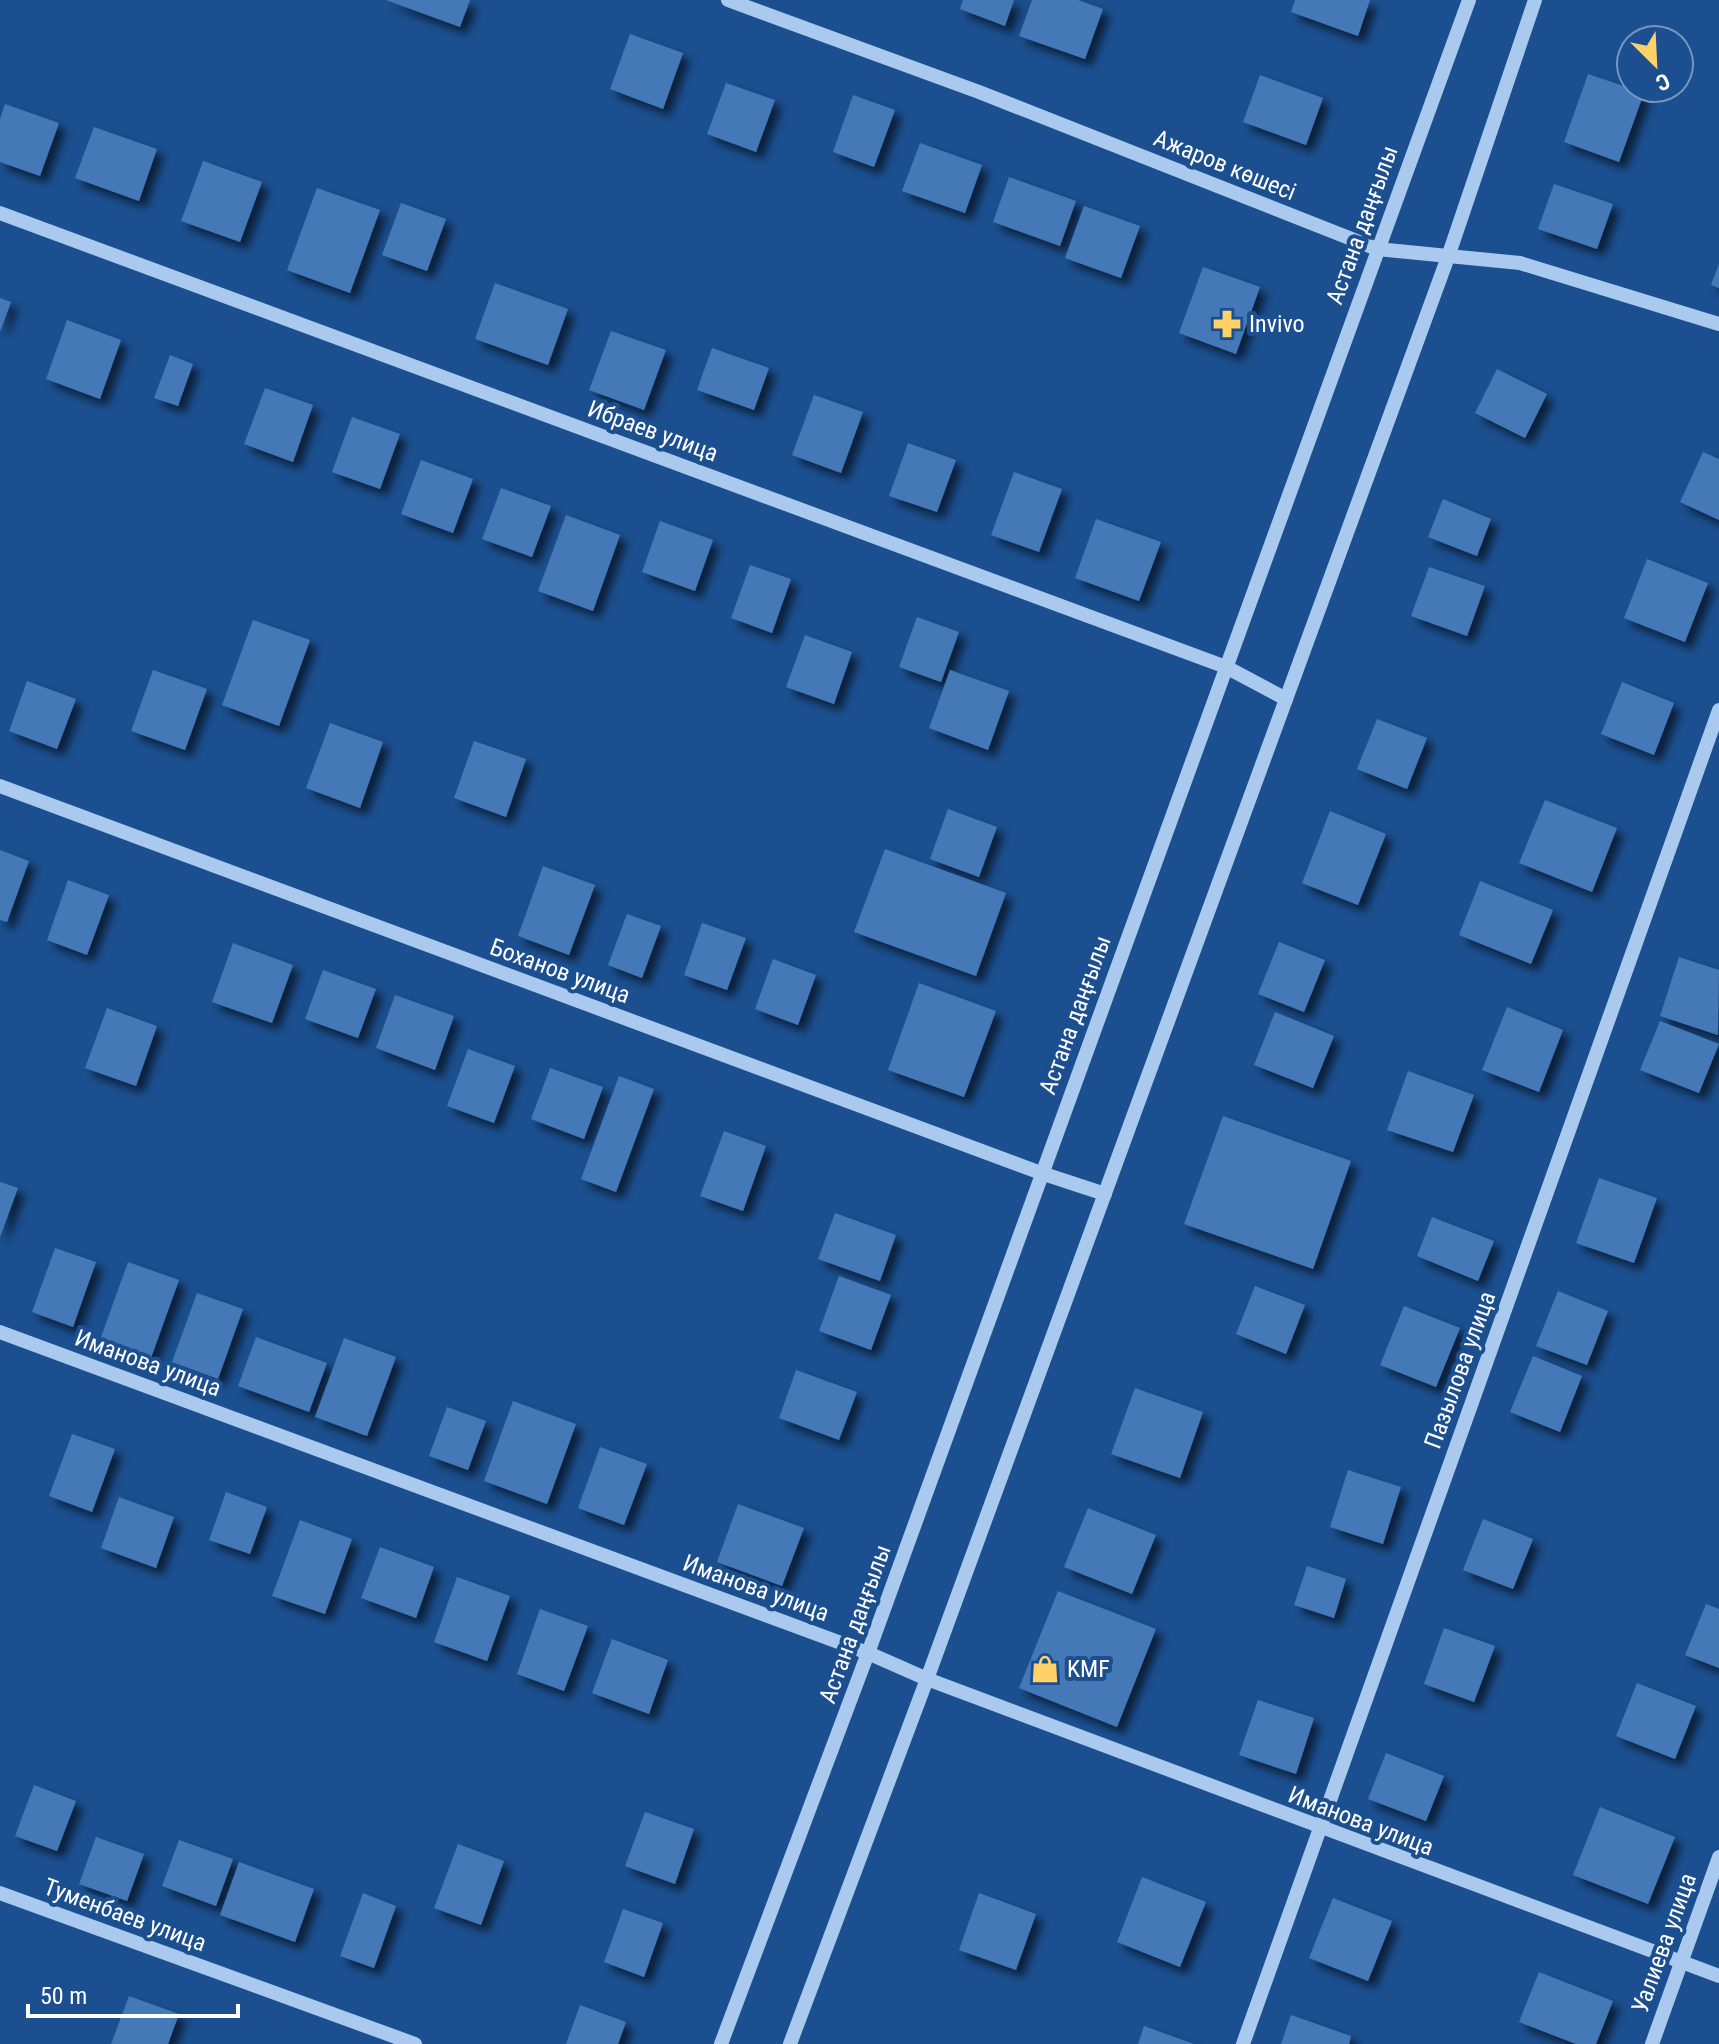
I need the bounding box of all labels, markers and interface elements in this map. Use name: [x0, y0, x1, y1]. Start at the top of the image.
north arrow: [1615, 24, 1695, 104]
text: С: [1652, 68, 1674, 96]
street label: Ажаров көшесі: [1150, 124, 1300, 206]
street label: Астана даңғылы: [1320, 142, 1404, 308]
pharmacy icon: Invivo: [1212, 309, 1242, 339]
place label: Invivo: [1249, 310, 1305, 338]
street label: Ибраев улица: [584, 394, 722, 468]
street label: Астана даңғылы: [1033, 932, 1117, 1098]
street label: Боханов улица: [486, 933, 634, 1009]
street label: Пазылова улица: [1419, 1288, 1501, 1452]
street label: Иманова улица: [71, 1324, 225, 1402]
street label: Астана даңғылы: [813, 1541, 897, 1707]
street label: Иманова улица: [679, 1549, 833, 1627]
shop icon: KMF: [1030, 1654, 1060, 1684]
place label: KMF: [1067, 1655, 1110, 1683]
street label: Иманова улица: [1284, 1780, 1438, 1862]
street label: Уалиева улица: [1626, 1870, 1702, 2016]
street label: Туменбаев улица: [40, 1873, 210, 1957]
scale bar: [28, 1968, 238, 2018]
text: 50 m: [40, 1982, 87, 2010]

